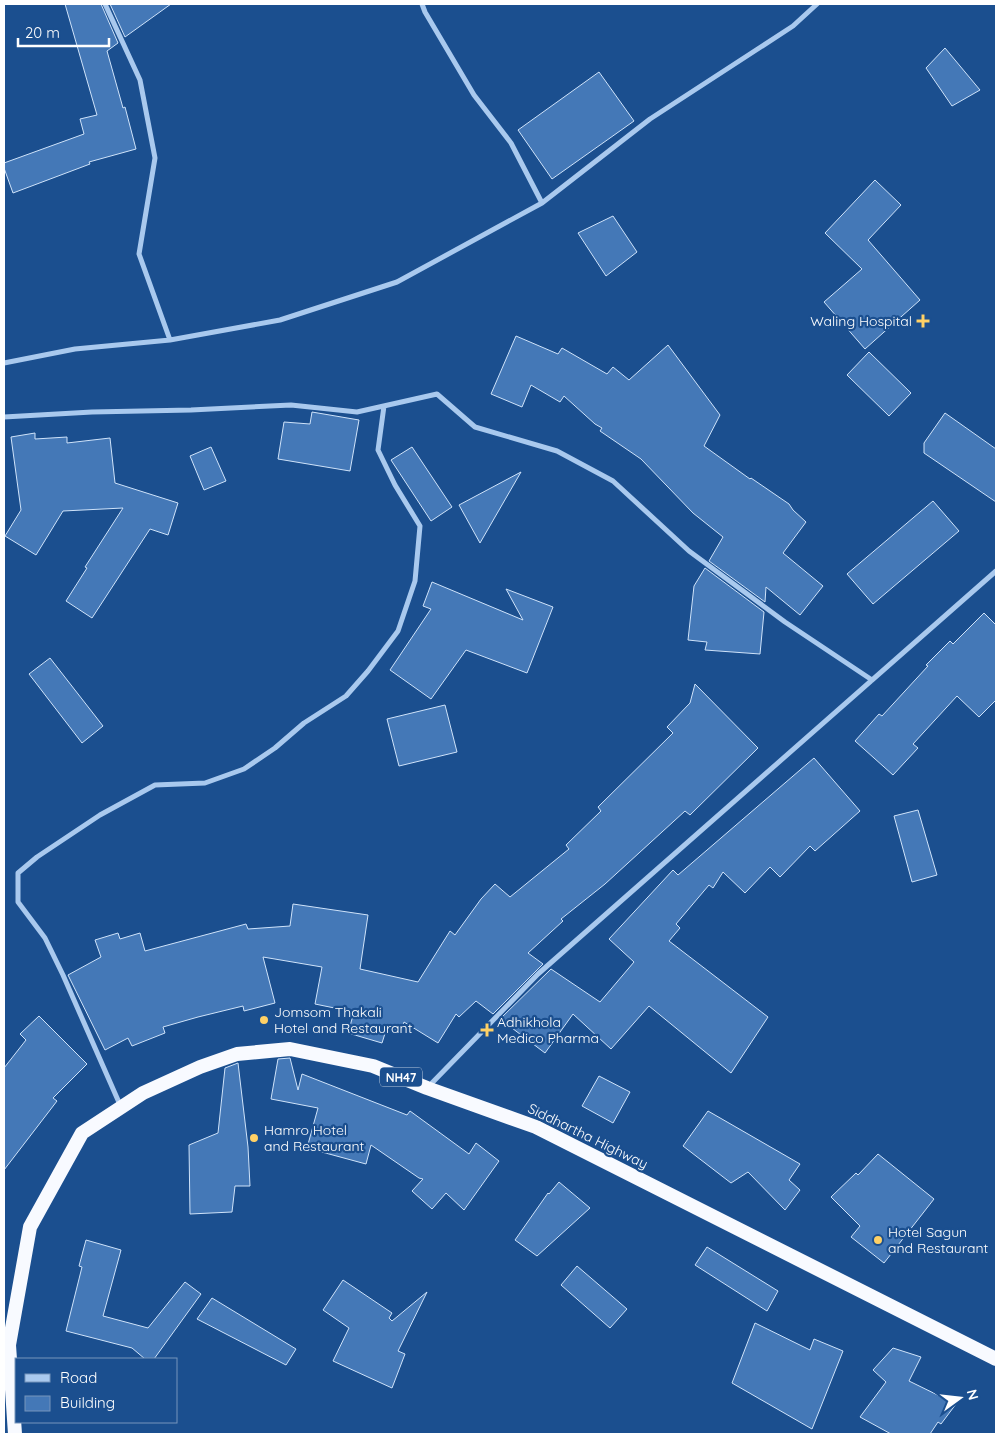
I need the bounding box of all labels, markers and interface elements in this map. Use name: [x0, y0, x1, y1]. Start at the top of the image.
scale bar: [18, 15, 109, 47]
text: 20 m: [25, 23, 60, 42]
place label: Waling Hospital: [810, 312, 912, 330]
marker: Waling Hospital: [916, 314, 930, 328]
place label: Jomsom Thakali Hotel and Restaurant: [274, 1003, 413, 1037]
place label: Adhikhola Medico Pharma: [497, 1013, 599, 1047]
marker: Jomsom Thakali Hotel and Restaurant: [258, 1014, 270, 1026]
marker: Adhikhola Medico Pharma: [481, 1024, 493, 1036]
road number: NH47: [380, 1068, 422, 1086]
street label: Siddhartha Highway: [525, 1099, 651, 1173]
place label: Hamro Hotel and Restaurant: [264, 1121, 365, 1155]
marker: Hamro Hotel and Restaurant: [248, 1132, 260, 1144]
place label: Hotel Sagun and Restaurant: [888, 1223, 989, 1257]
marker: Hotel Sagun and Restaurant: [872, 1234, 884, 1246]
legend: [15, 1358, 178, 1423]
text: Road: [60, 1368, 97, 1387]
north arrow: [935, 1373, 985, 1423]
text: N: [963, 1387, 983, 1402]
text: Building: [60, 1393, 115, 1412]

